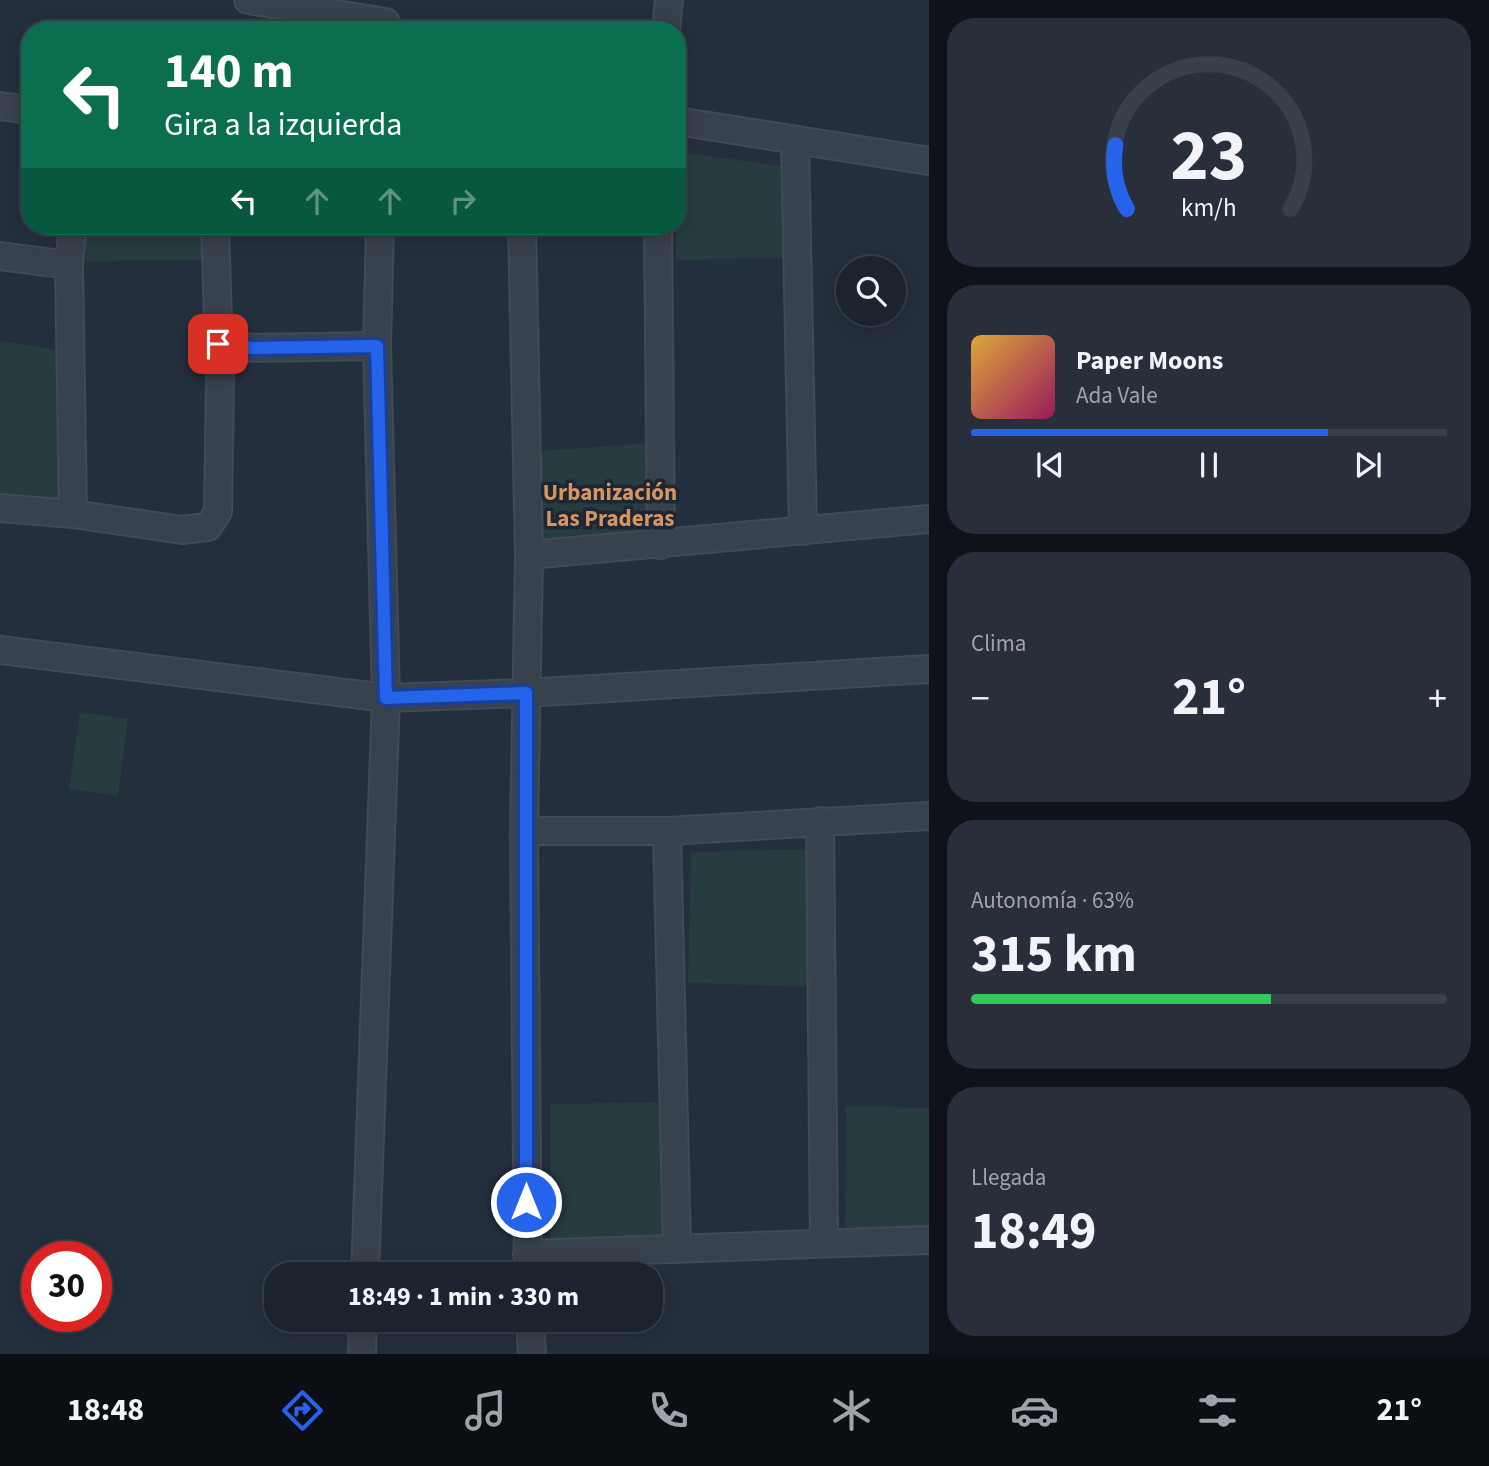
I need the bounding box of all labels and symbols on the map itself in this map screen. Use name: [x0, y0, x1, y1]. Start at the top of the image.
pin: [188, 314, 248, 374]
district label: Urbanización Las Praderas: [543, 476, 677, 535]
position arrow: [489, 1165, 563, 1239]
speed limit sign: 30: [21, 1241, 112, 1332]

